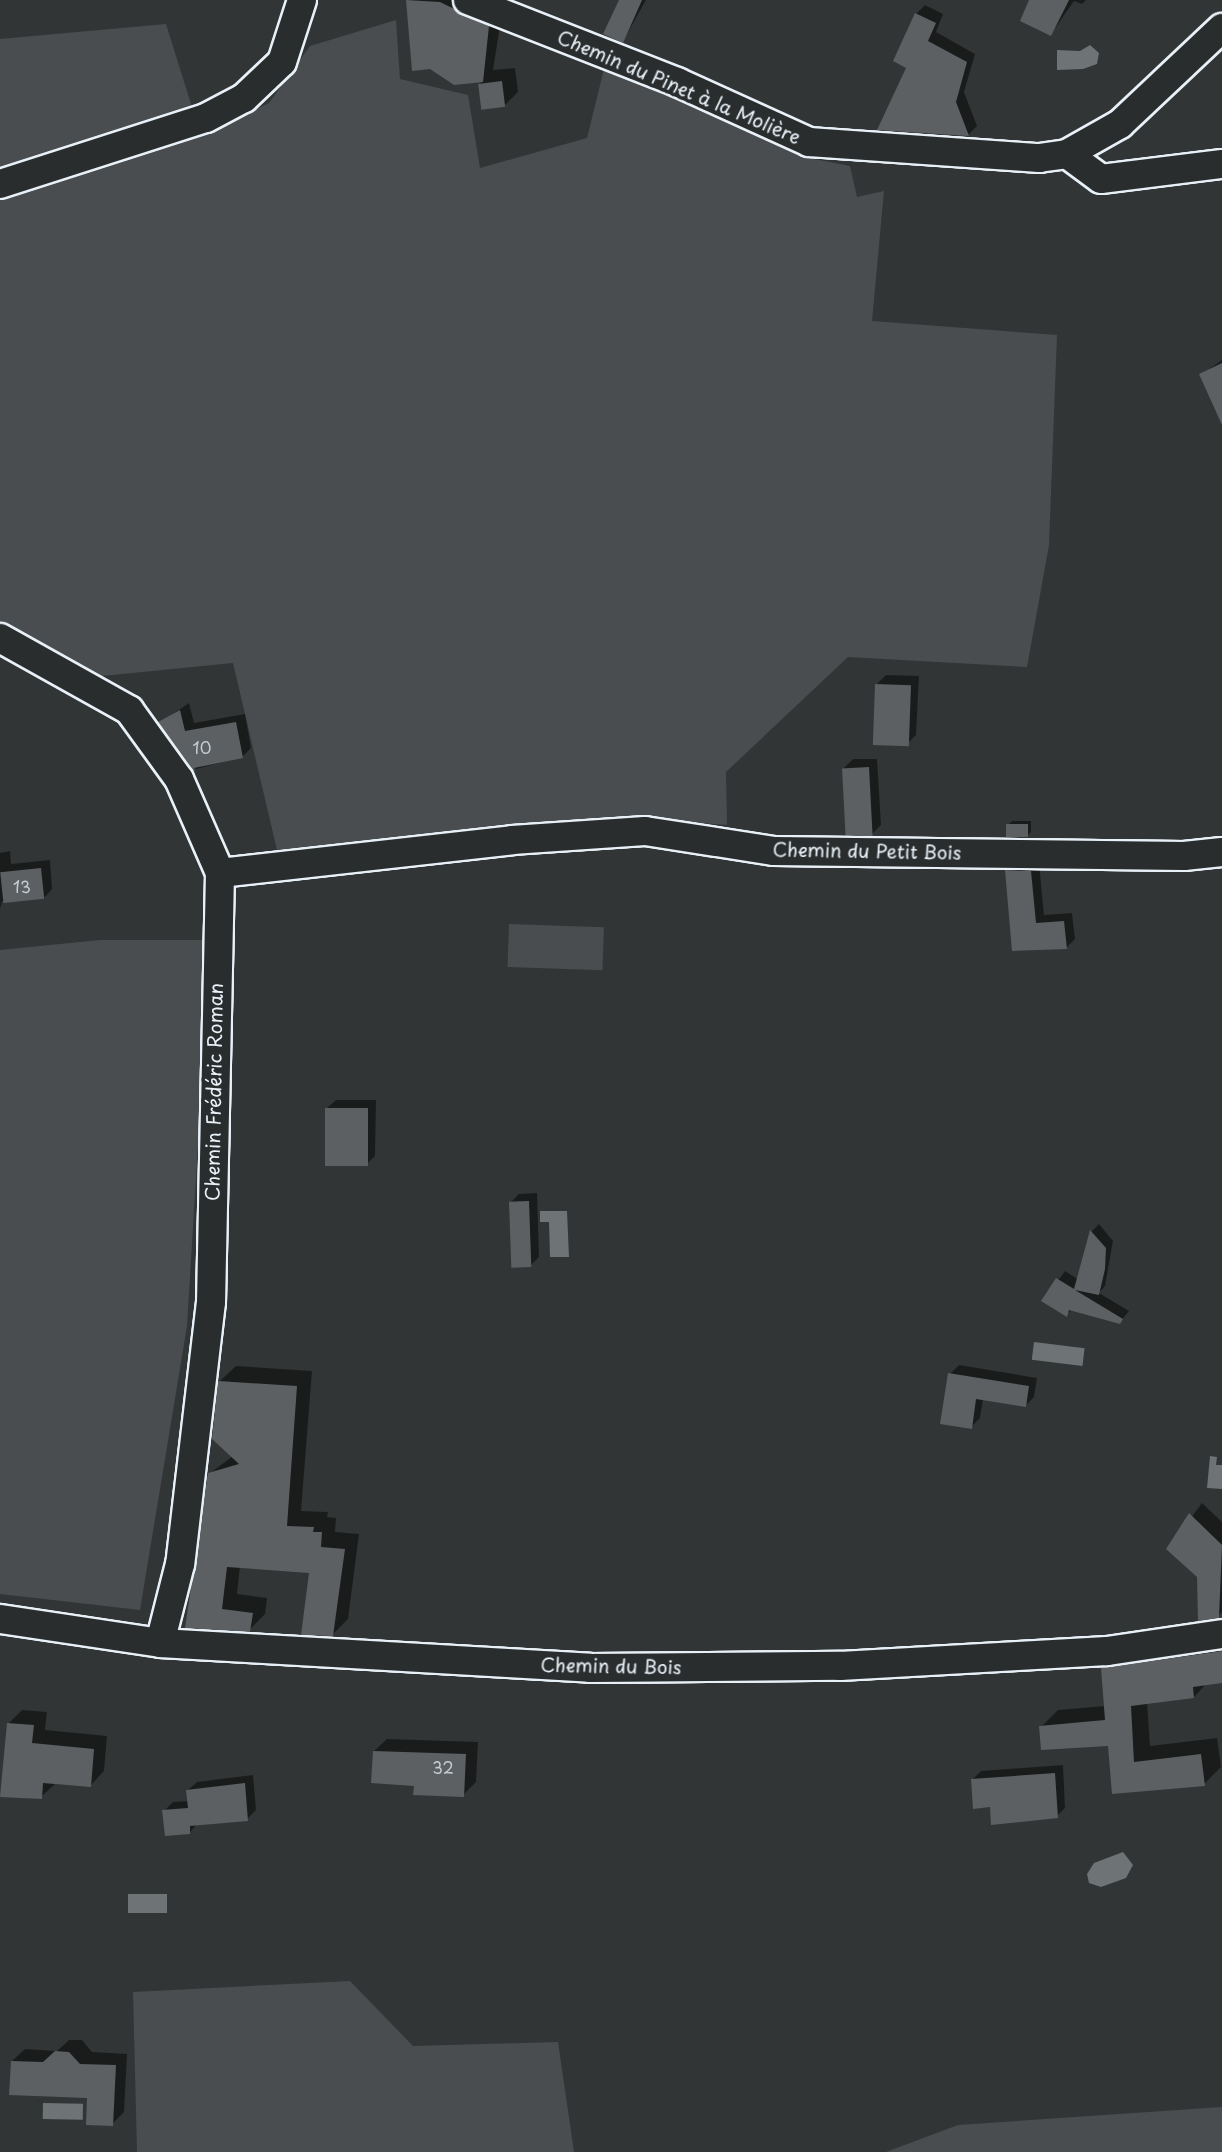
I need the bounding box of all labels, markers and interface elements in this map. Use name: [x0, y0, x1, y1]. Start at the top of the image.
street label: Chemin du Pinet à la Molière: [553, 25, 805, 149]
house number: 10: [193, 737, 211, 757]
street label: Chemin du Petit Bois: [772, 838, 962, 864]
house number: 13: [13, 876, 31, 896]
street label: Chemin Frédéric Roman: [201, 983, 227, 1201]
street label: Chemin du Bois: [540, 1653, 682, 1679]
house number: 32: [432, 1757, 454, 1777]

